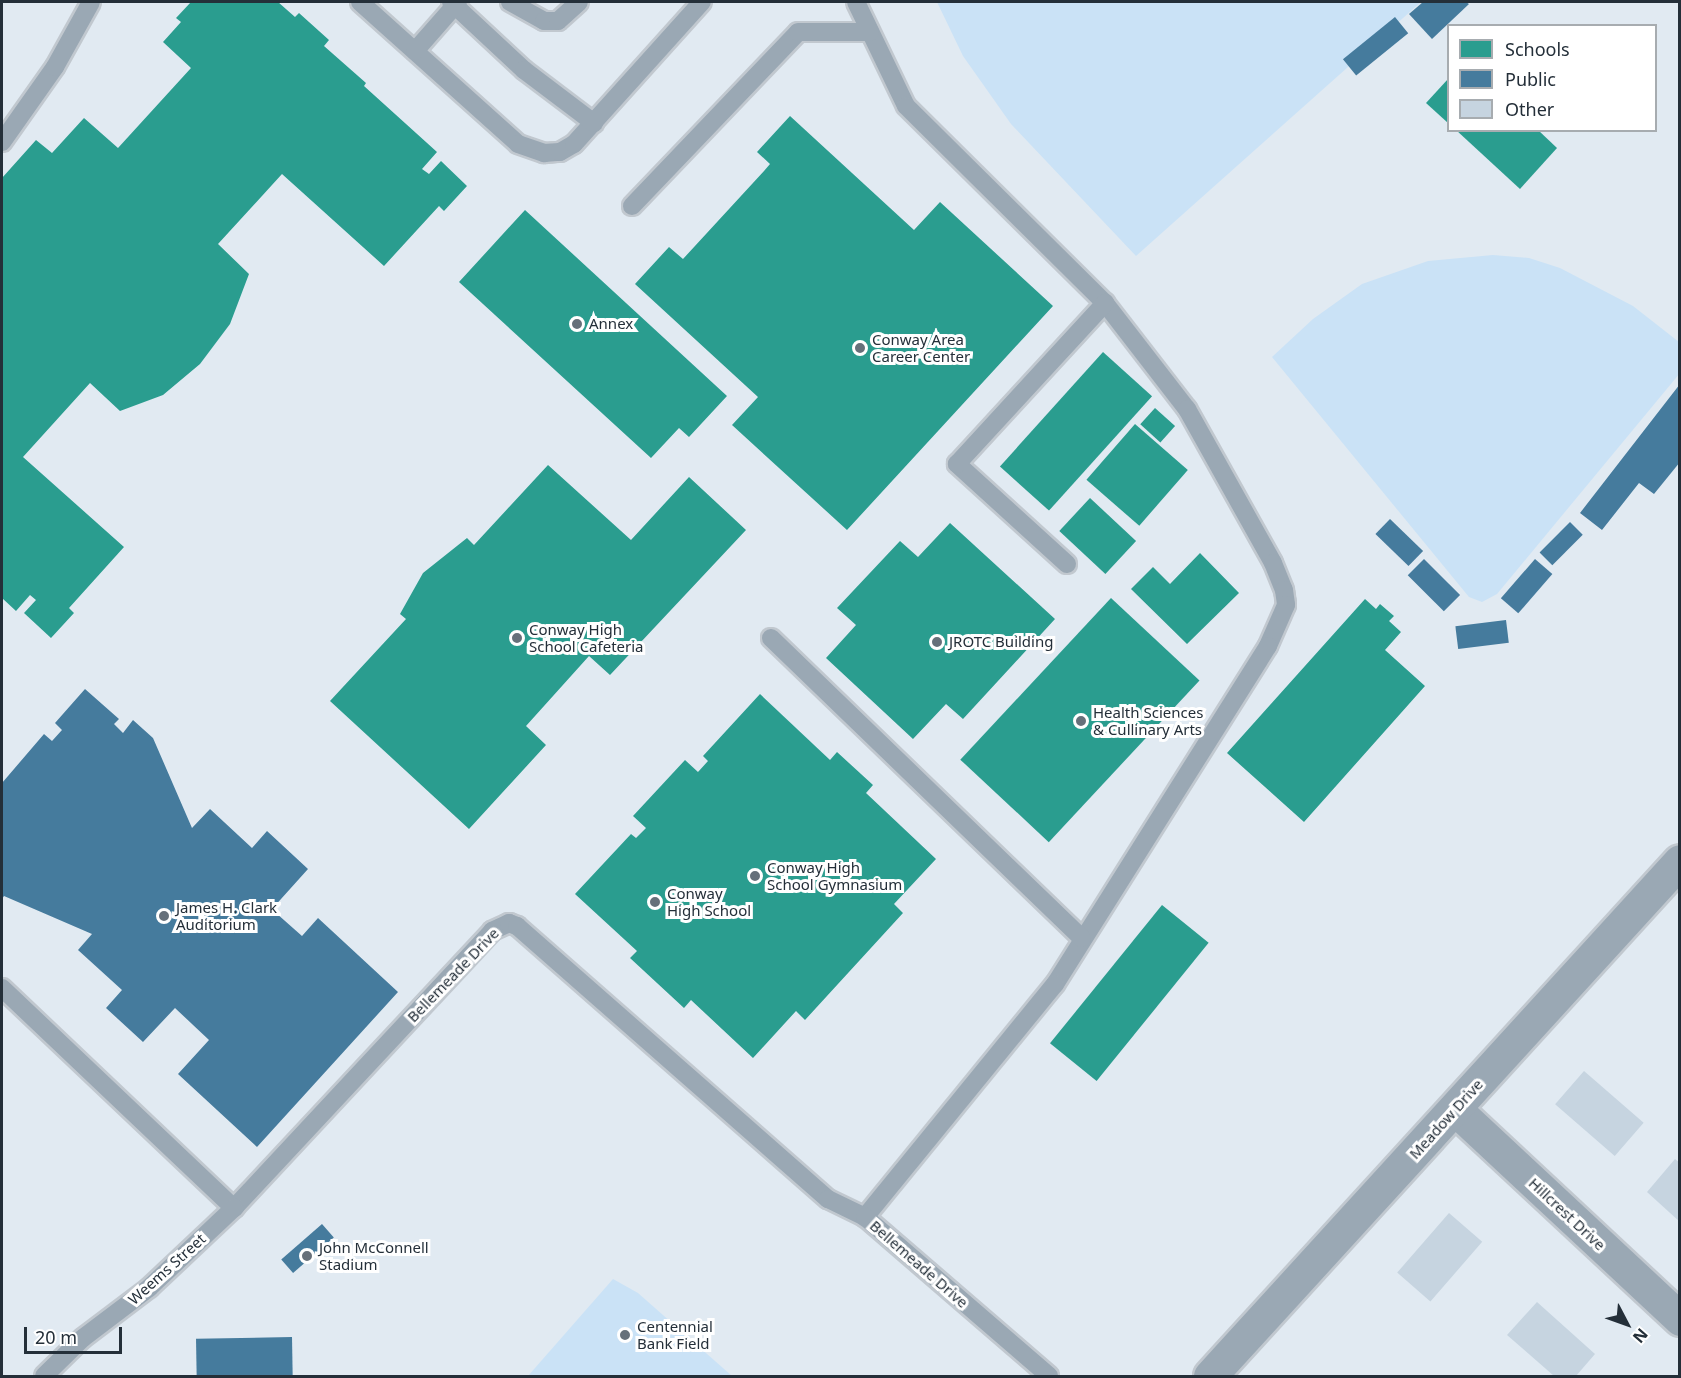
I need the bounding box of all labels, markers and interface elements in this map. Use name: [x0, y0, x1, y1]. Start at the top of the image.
legend: [1447, 24, 1657, 132]
text: Schools: [1505, 37, 1570, 61]
text: Public: [1505, 67, 1556, 91]
text: Other: [1505, 97, 1554, 121]
place label: Annex: [589, 315, 633, 333]
marker: Annex: [570, 317, 584, 331]
place label: Conway Area Career Center: [872, 330, 970, 365]
marker: Conway Area Career Center: [853, 341, 867, 355]
place label: Conway High School Cafeteria: [529, 620, 643, 655]
marker: Conway High School Cafeteria: [510, 631, 524, 645]
place label: JROTC Building: [949, 633, 1053, 651]
marker: JROTC Building: [930, 635, 944, 649]
place label: Health Sciences & Cullinary Arts: [1093, 703, 1203, 738]
marker: Health Sciences & Cullinary Arts: [1074, 714, 1088, 728]
place label: Conway High School Gymnasium: [767, 858, 902, 893]
marker: Conway High School Gymnasium: [748, 869, 762, 883]
place label: Conway High School: [667, 884, 751, 919]
marker: Conway High School: [648, 895, 662, 909]
place label: James H. Clark Auditorium: [176, 898, 277, 933]
marker: James H. Clark Auditorium: [157, 909, 171, 923]
street label: Bellemeade Drive: [403, 924, 503, 1026]
street label: Meadow Drive: [1405, 1075, 1487, 1163]
street label: Hillcrest Drive: [1525, 1174, 1609, 1254]
street label: Bellemeade Drive: [866, 1217, 972, 1311]
street label: Weems Street: [125, 1230, 209, 1308]
place label: John McConnell Stadium: [319, 1238, 429, 1273]
marker: John McConnell Stadium: [300, 1249, 314, 1263]
north arrow: [1597, 1294, 1657, 1354]
scale bar: [27, 1315, 124, 1353]
place label: Centennial Bank Field: [637, 1317, 713, 1352]
text: N: [1628, 1324, 1653, 1348]
text: 20 m: [35, 1325, 77, 1349]
marker: Centennial Bank Field: [618, 1328, 632, 1342]

